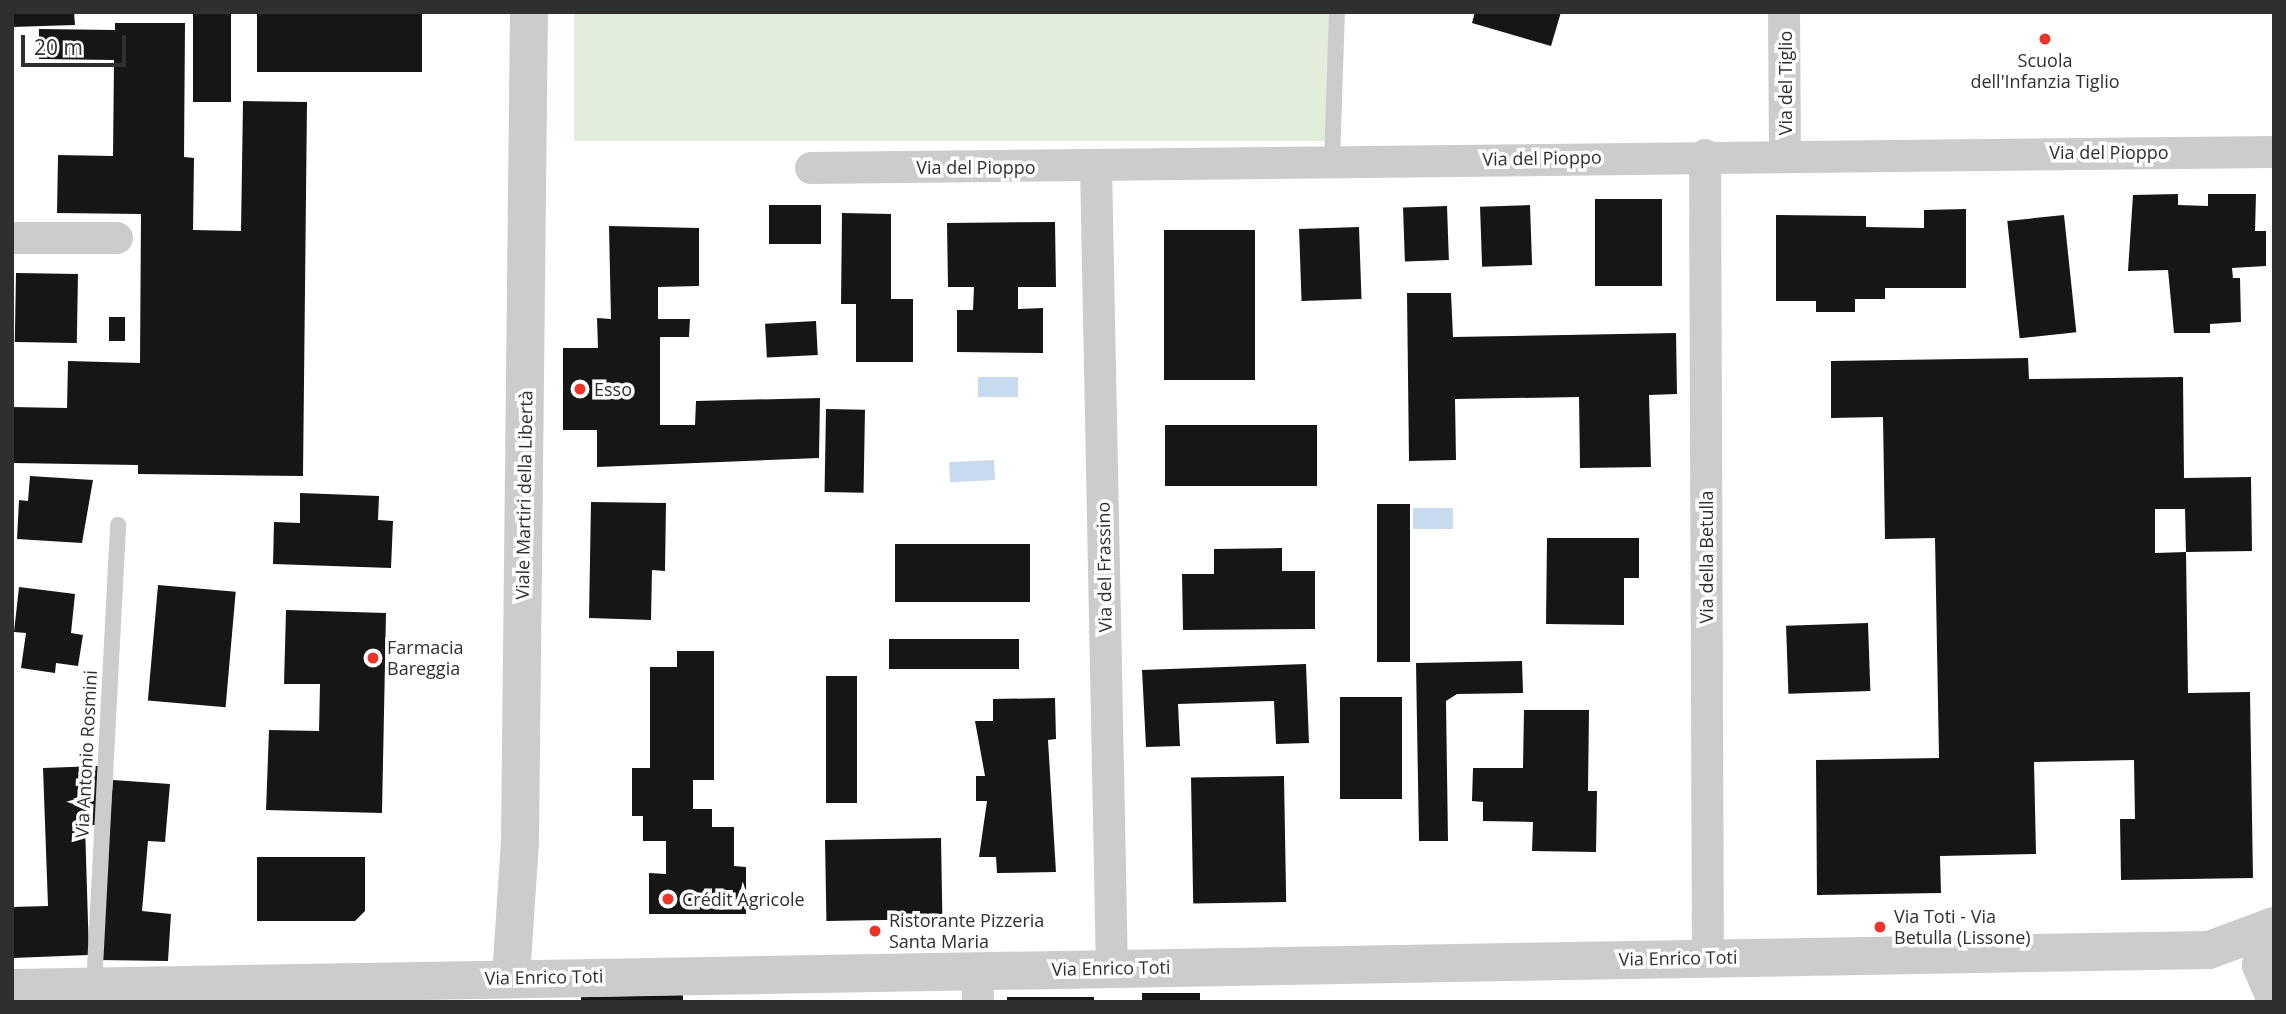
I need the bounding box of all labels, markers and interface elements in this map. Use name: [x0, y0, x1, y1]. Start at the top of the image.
scale bar: [24, 21, 130, 65]
street label: Via del Tiglio: [1774, 31, 1796, 135]
marker: Scuola dell'Infanzia Tiglio: [2037, 31, 2053, 47]
text: 20 m: [34, 33, 83, 61]
place label: Scuola dell'Infanzia Tiglio: [1970, 50, 2120, 92]
street label: Via del Pioppo: [2049, 141, 2169, 163]
street label: Via del Pioppo: [1482, 146, 1602, 170]
street label: Via del Pioppo: [916, 156, 1036, 178]
place label: Esso: [594, 378, 632, 400]
marker: Esso: [572, 381, 588, 397]
street label: Viale Martiri della Libertà: [511, 390, 537, 600]
street label: Via della Betulla: [1695, 490, 1717, 624]
street label: Via del Frassino: [1092, 502, 1116, 632]
place label: Farmacia Bareggia: [387, 637, 463, 680]
marker: Farmacia Bareggia: [365, 650, 381, 666]
street label: Via Antonio Rosmini: [71, 670, 101, 838]
place label: Crédit Agricole: [682, 888, 805, 910]
marker: Crédit Agricole: [660, 891, 676, 907]
place label: Via Toti - Via Betulla (Lissone): [1894, 906, 2031, 948]
place label: Ristorante Pizzeria Santa Maria: [889, 910, 1044, 953]
marker: Via Toti - Via Betulla (Lissone): [1872, 919, 1888, 935]
marker: Ristorante Pizzeria Santa Maria: [867, 923, 883, 939]
street label: Via Enrico Toti: [1618, 946, 1738, 970]
street label: Via Enrico Toti: [1051, 956, 1171, 980]
street label: Via Enrico Toti: [484, 965, 604, 989]

